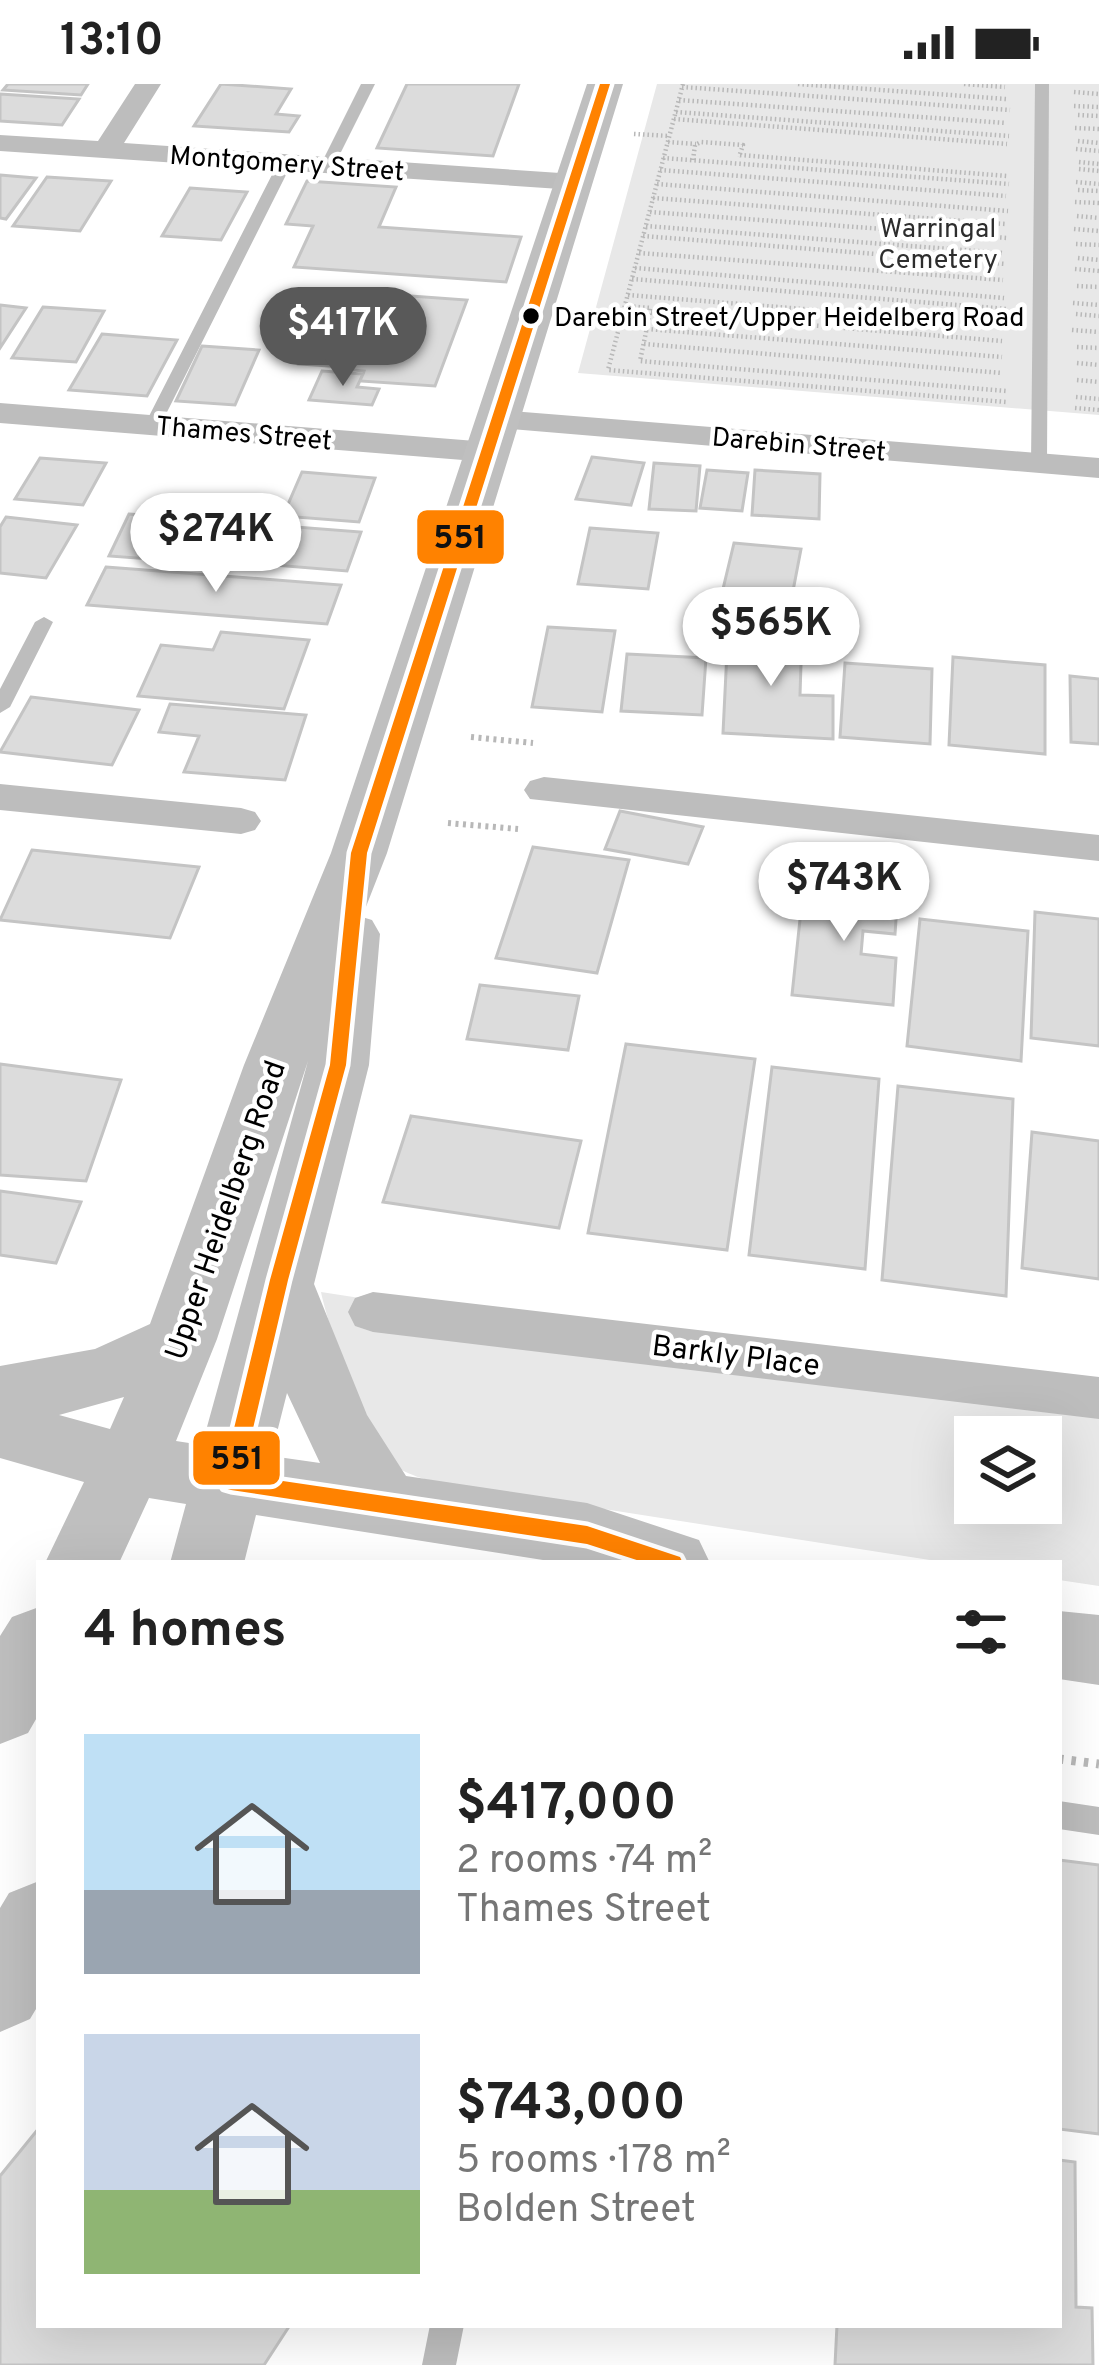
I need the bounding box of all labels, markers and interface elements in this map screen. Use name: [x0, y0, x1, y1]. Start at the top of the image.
text: 13:10: [60, 14, 164, 71]
street label: Montgomery Street: [168, 140, 405, 190]
park label: Warringal Cemetery: [878, 213, 998, 278]
pin: $417K: [259, 287, 427, 389]
text: $417K: [287, 301, 399, 350]
place label: Darebin Street/Upper Heidelberg Road: [554, 302, 1024, 336]
marker: Darebin Street/Upper Heidelberg Road: [520, 305, 542, 327]
street label: Thames Street: [154, 410, 333, 460]
street label: Darebin Street: [710, 421, 887, 471]
pin: $274K: [132, 493, 300, 595]
text: $274K: [157, 507, 275, 556]
line badge: 551: [415, 508, 506, 566]
text: 551: [433, 519, 487, 561]
pin: $565K: [687, 587, 855, 689]
text: $565K: [710, 601, 832, 650]
pin: $743K: [760, 842, 928, 944]
text: $743K: [785, 856, 903, 905]
street label: Upper Heidelberg Road: [159, 1056, 296, 1365]
street label: Barkly Place: [650, 1329, 822, 1386]
map controls: [954, 1416, 1062, 1524]
button: layers: [954, 1416, 1062, 1524]
line badge: 551: [191, 1429, 282, 1487]
text: 551: [210, 1440, 264, 1482]
icon: filters: [948, 1599, 1014, 1665]
text: 4 homes: [84, 1600, 286, 1665]
text: $417,000: [456, 1773, 677, 1838]
icon: home: [180, 1782, 324, 1926]
text: 2 rooms · 74 m²: [456, 1838, 712, 1887]
text: Thames Street: [456, 1887, 711, 1936]
text: $743,000: [456, 2073, 686, 2138]
icon: home: [180, 2082, 324, 2226]
text: 5 rooms · 178 m²: [456, 2138, 731, 2187]
text: Bolden Street: [456, 2187, 696, 2236]

